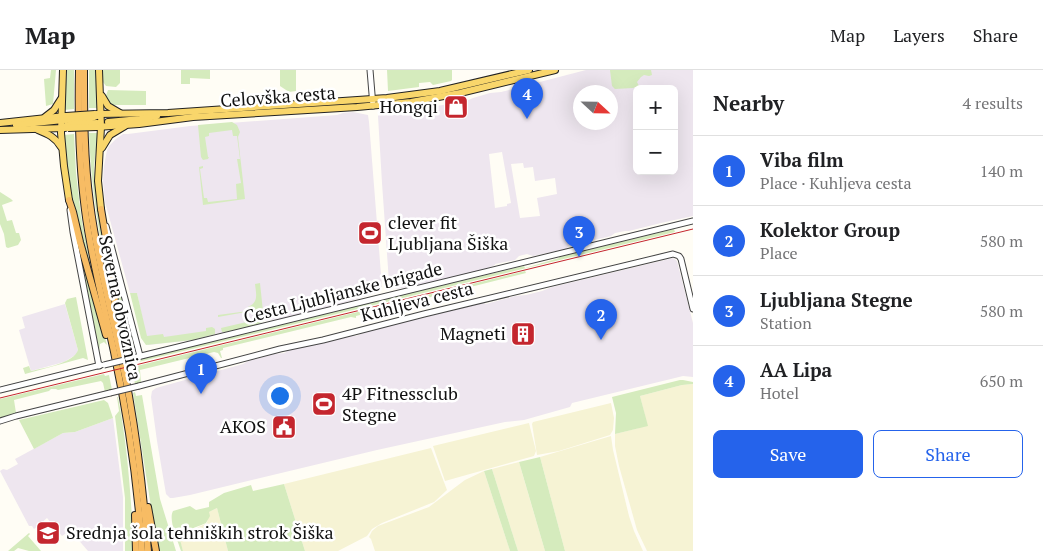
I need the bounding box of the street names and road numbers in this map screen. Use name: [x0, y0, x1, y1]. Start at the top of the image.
street label: Celovška cesta: [219, 80, 336, 112]
street label: Severna obvoznica: [94, 233, 148, 383]
street label: Cesta Ljubljanske brigade: [241, 256, 445, 328]
street label: Kuhljeva cesta: [358, 275, 476, 327]

